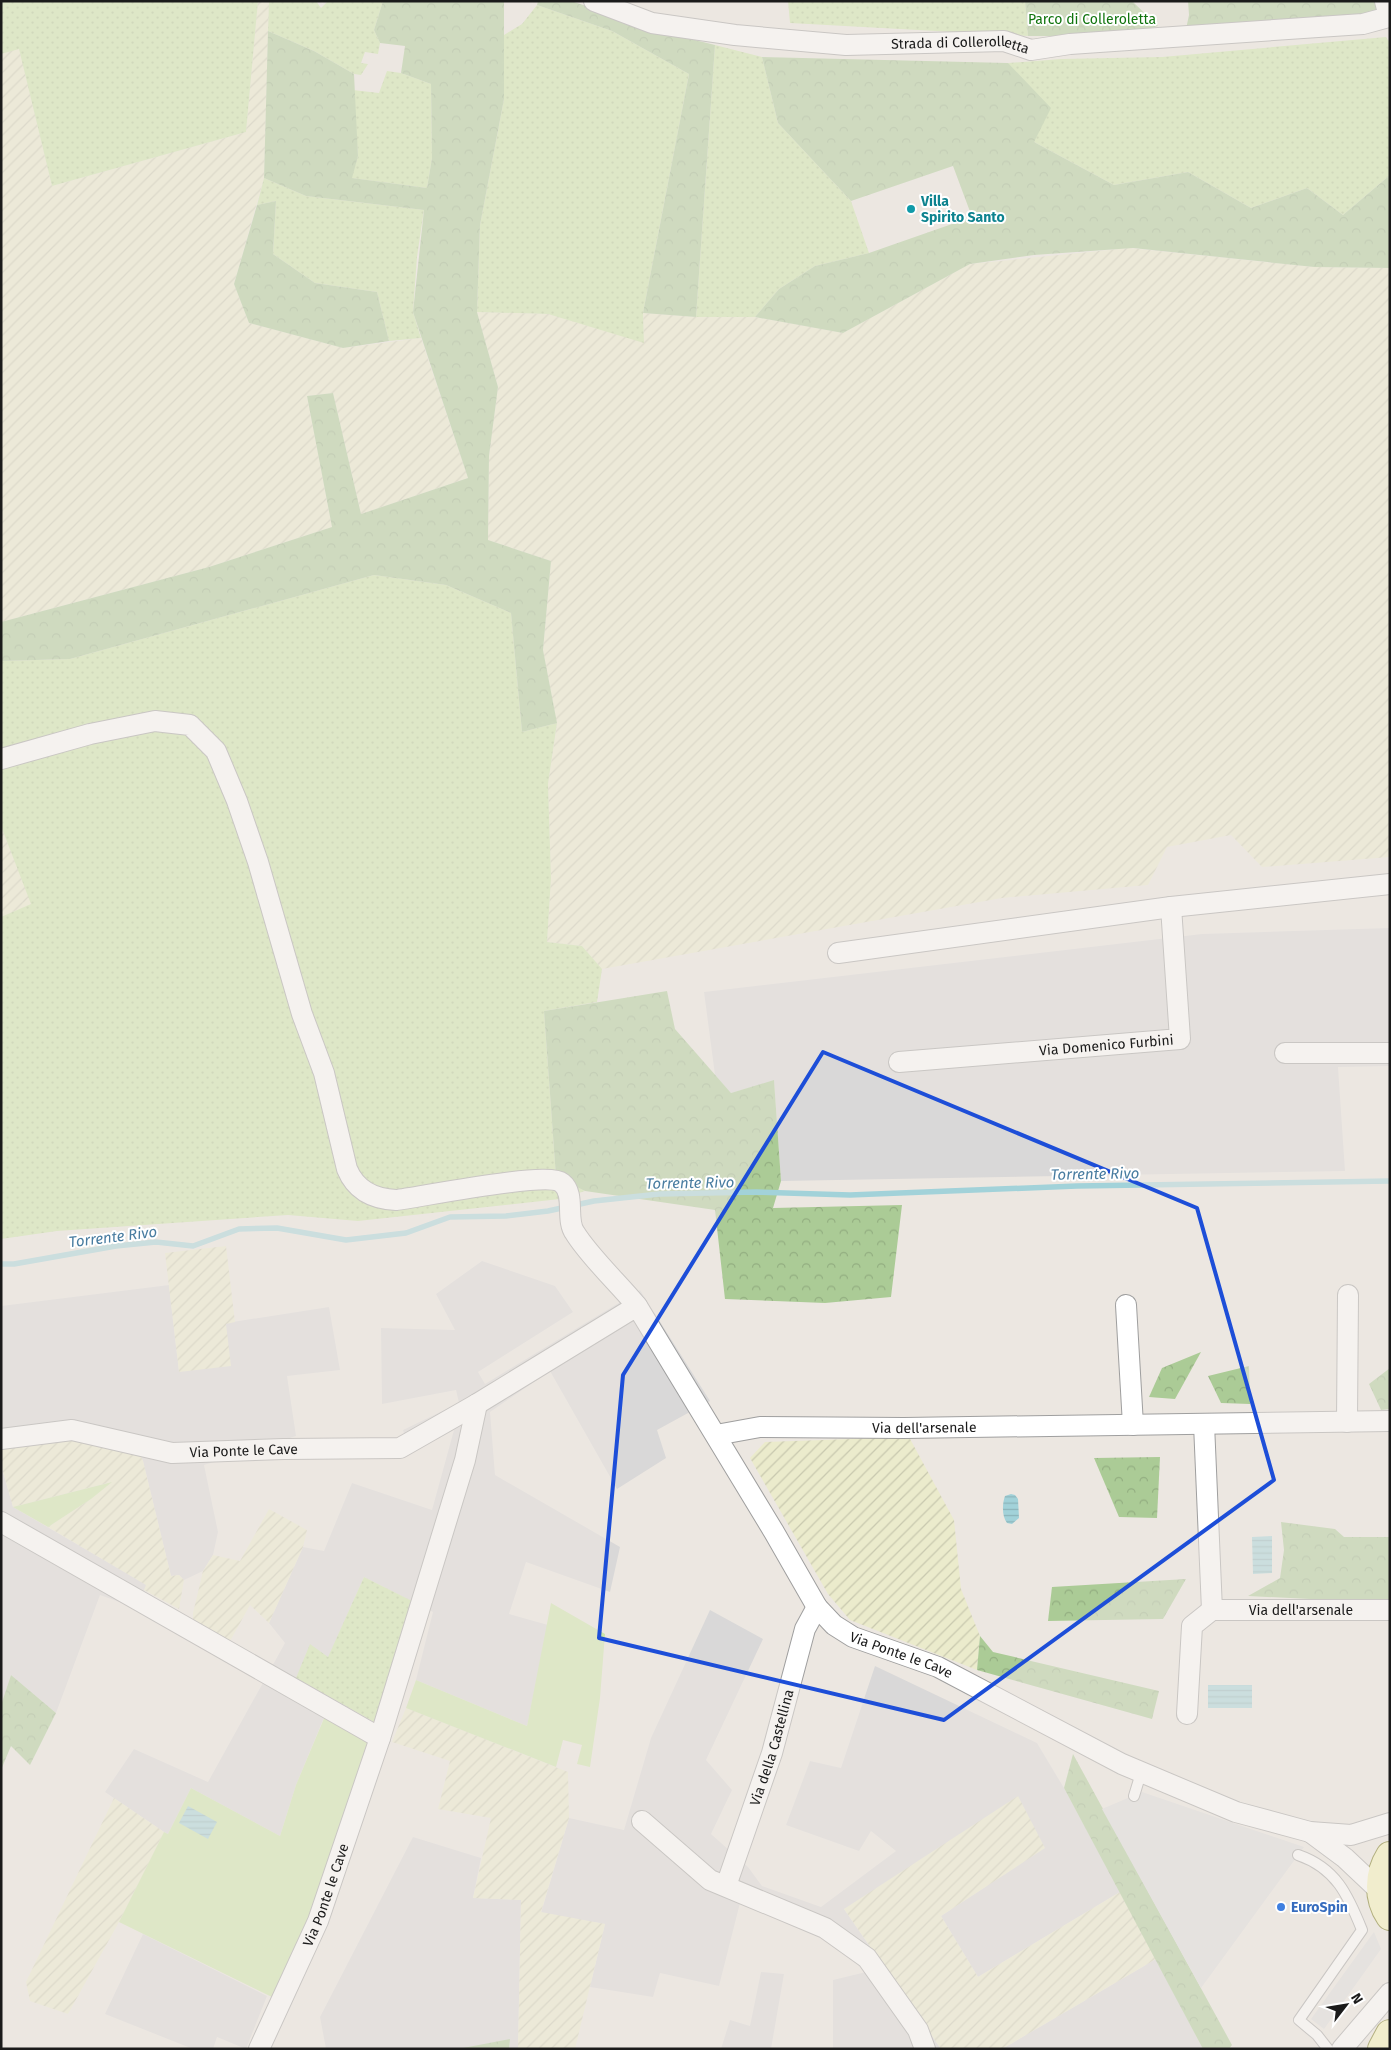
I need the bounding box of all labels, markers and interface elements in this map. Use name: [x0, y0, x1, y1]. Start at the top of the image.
park label: Parco di Colleroletta: [1028, 11, 1156, 28]
street label: Strada di Collerolletta: [891, 33, 1031, 58]
place label: Villa Spirito Santo: [920, 193, 1005, 226]
marker: Villa Spirito Santo: [905, 203, 917, 215]
street label: Via Domenico Furbini: [1038, 1032, 1174, 1060]
water label: Torrente Rivo: [1051, 1164, 1139, 1184]
water label: Torrente Rivo: [646, 1173, 734, 1193]
water label: Torrente Rivo: [68, 1223, 158, 1251]
street label: Via dell'arsenale: [872, 1419, 977, 1437]
street label: Via Ponte le Cave: [189, 1441, 298, 1461]
street label: Via dell'arsenale: [1249, 1602, 1353, 1619]
street label: Via Ponte le Cave: [847, 1629, 955, 1682]
street label: Via della Castellina: [746, 1687, 798, 1808]
street label: Via Ponte le Cave: [299, 1841, 353, 1949]
place label: EuroSpin: [1291, 1899, 1348, 1916]
marker: EuroSpin: [1275, 1901, 1287, 1913]
north arrow: [1321, 1980, 1371, 2030]
text: N: [1347, 1990, 1366, 2007]

